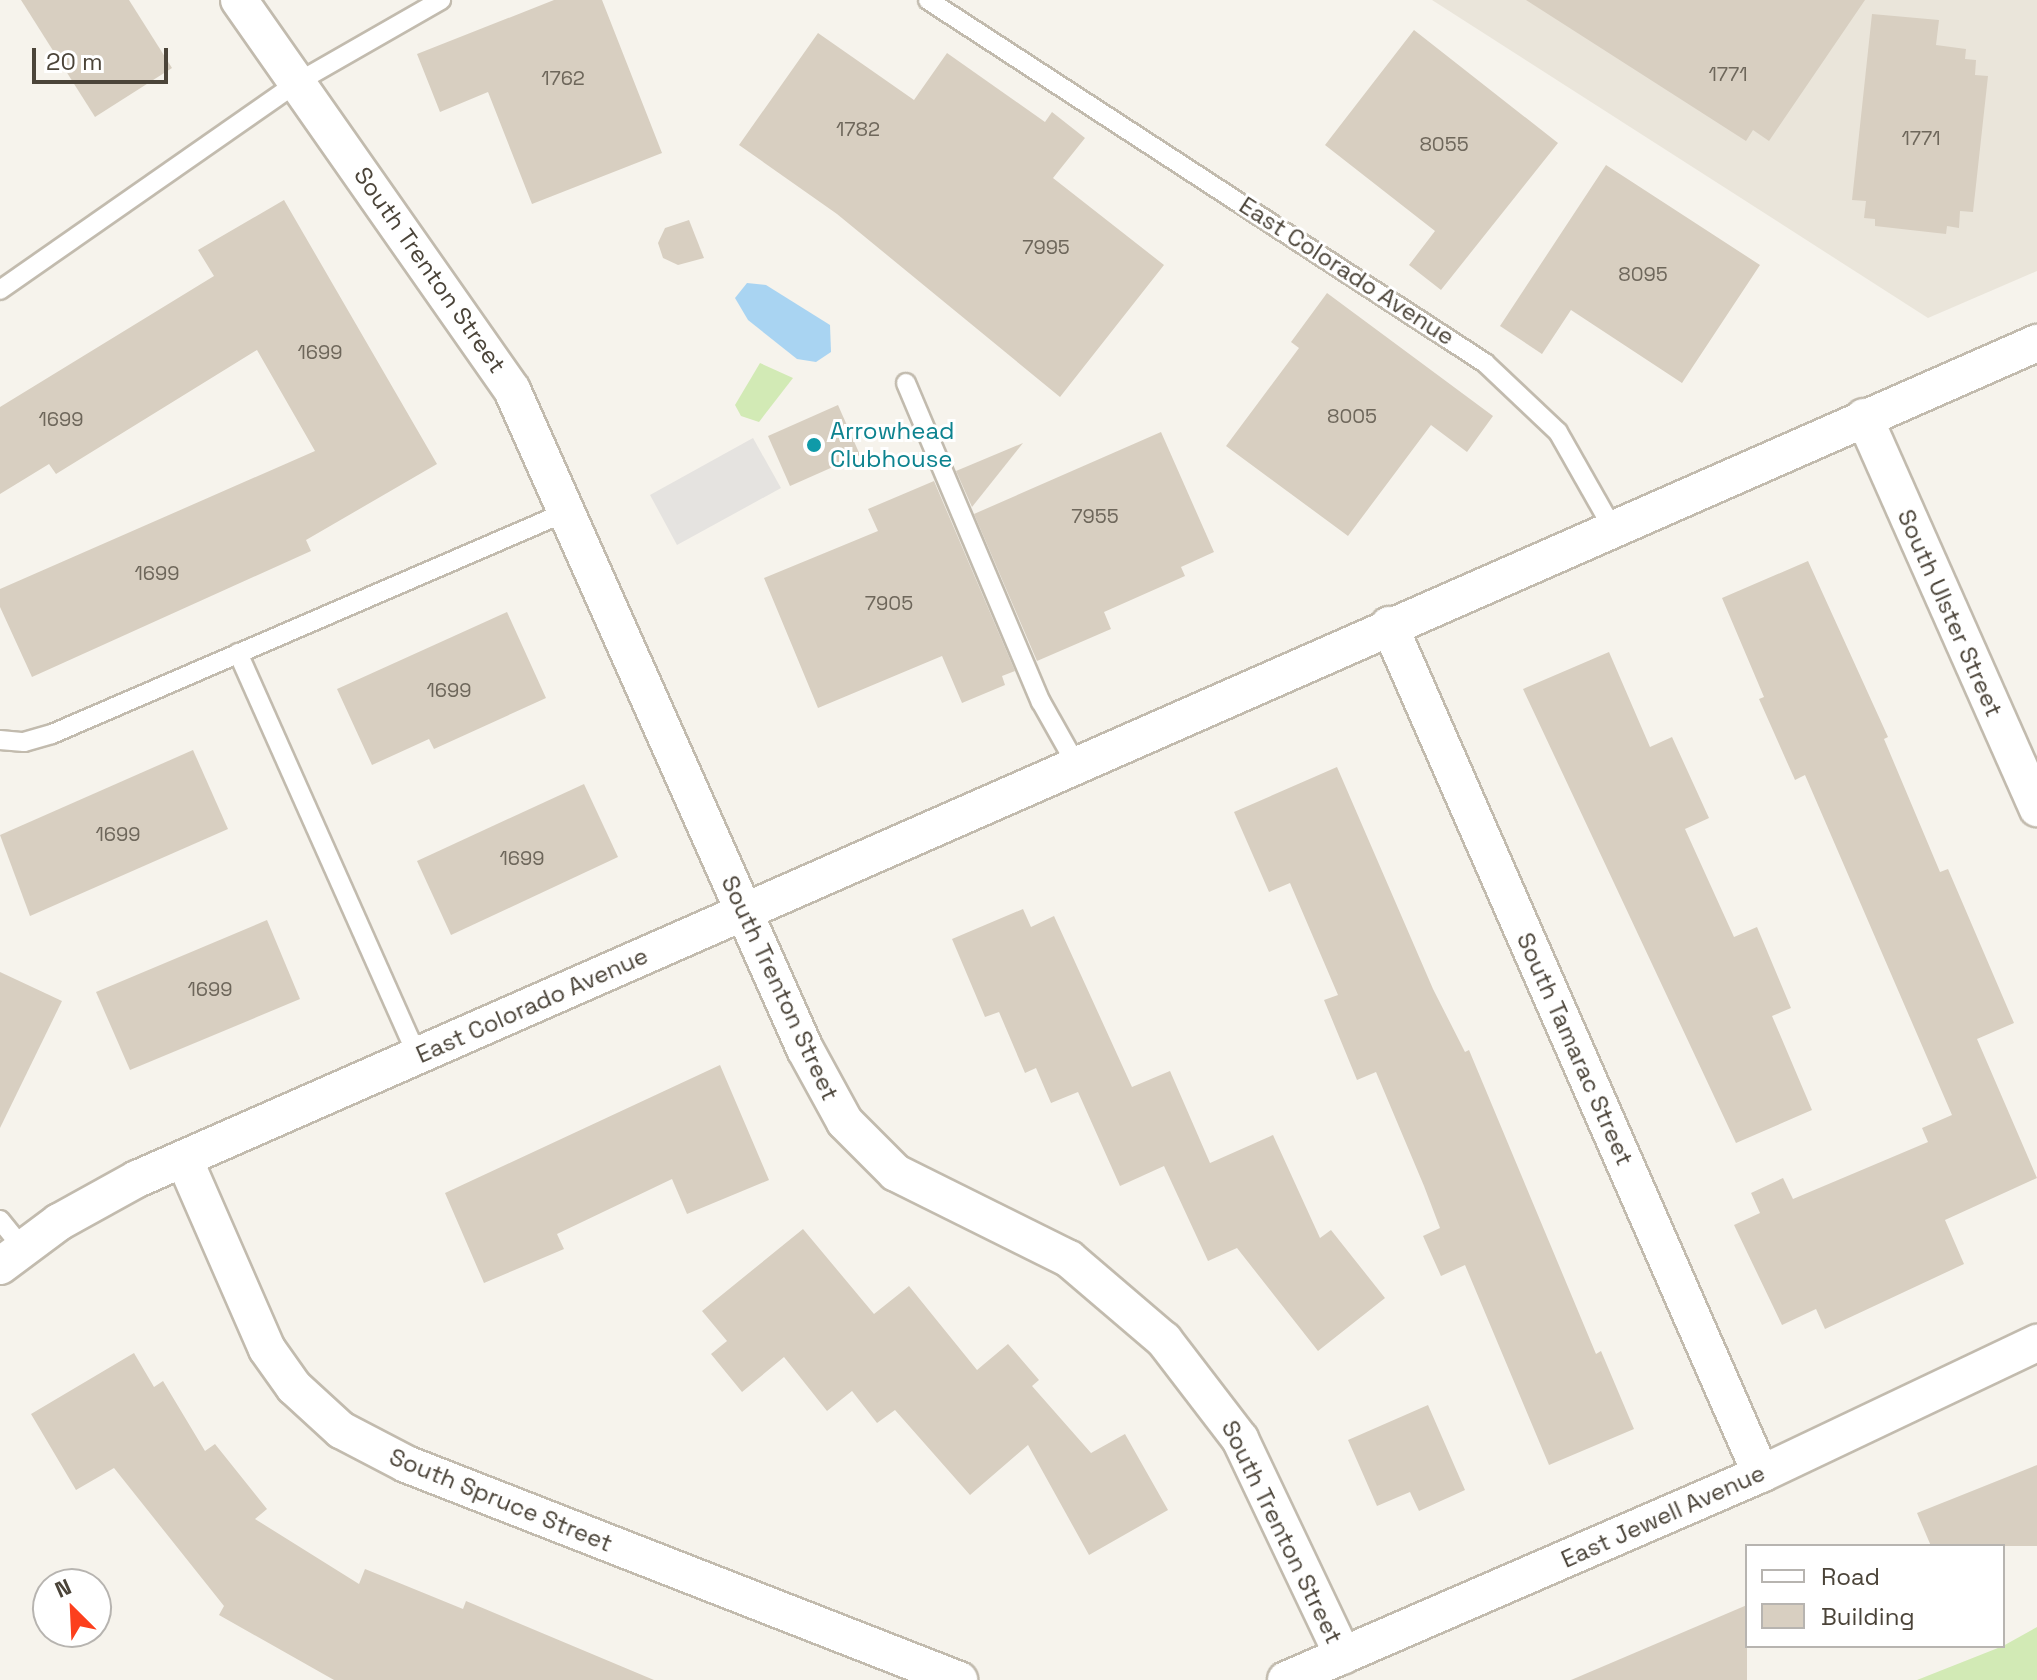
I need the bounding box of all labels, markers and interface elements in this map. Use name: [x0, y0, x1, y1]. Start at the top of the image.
scale bar: [36, 32, 172, 82]
text: 20 m: [46, 46, 103, 77]
house number: 1771: [1708, 62, 1748, 86]
house number: 1762: [541, 66, 585, 90]
house number: 1782: [836, 117, 880, 141]
house number: 1771: [1901, 126, 1941, 150]
house number: 8055: [1419, 132, 1469, 156]
street label: South Trenton Street: [348, 161, 512, 379]
street label: East Colorado Avenue: [1234, 191, 1460, 351]
house number: 7995: [1022, 235, 1070, 259]
house number: 8095: [1618, 262, 1668, 286]
house number: 1699: [297, 340, 343, 364]
house number: 8005: [1327, 404, 1377, 428]
house number: 1699: [38, 407, 84, 431]
place label: Arrowhead Clubhouse: [830, 417, 954, 473]
marker: Arrowhead Clubhouse: [805, 436, 823, 454]
house number: 7955: [1071, 504, 1119, 528]
street label: South Ulster Street: [1891, 505, 2009, 721]
house number: 1699: [134, 561, 180, 585]
house number: 7905: [865, 591, 913, 615]
house number: 1699: [426, 678, 472, 702]
house number: 1699: [95, 822, 141, 846]
house number: 1699: [499, 846, 545, 870]
street label: South Trenton Street: [715, 871, 845, 1105]
street label: South Tamarac Street: [1511, 928, 1639, 1170]
street label: East Colorado Avenue: [411, 941, 653, 1069]
house number: 1699: [187, 977, 233, 1001]
street label: South Trenton Street: [1215, 1415, 1349, 1649]
street label: South Spruce Street: [385, 1442, 617, 1558]
street label: East Jewell Avenue: [1557, 1458, 1769, 1574]
legend: [1745, 1544, 2005, 1648]
text: Road: [1821, 1561, 1880, 1592]
north arrow: [32, 1568, 112, 1648]
text: N: [51, 1572, 75, 1604]
text: Building: [1821, 1601, 1915, 1632]

